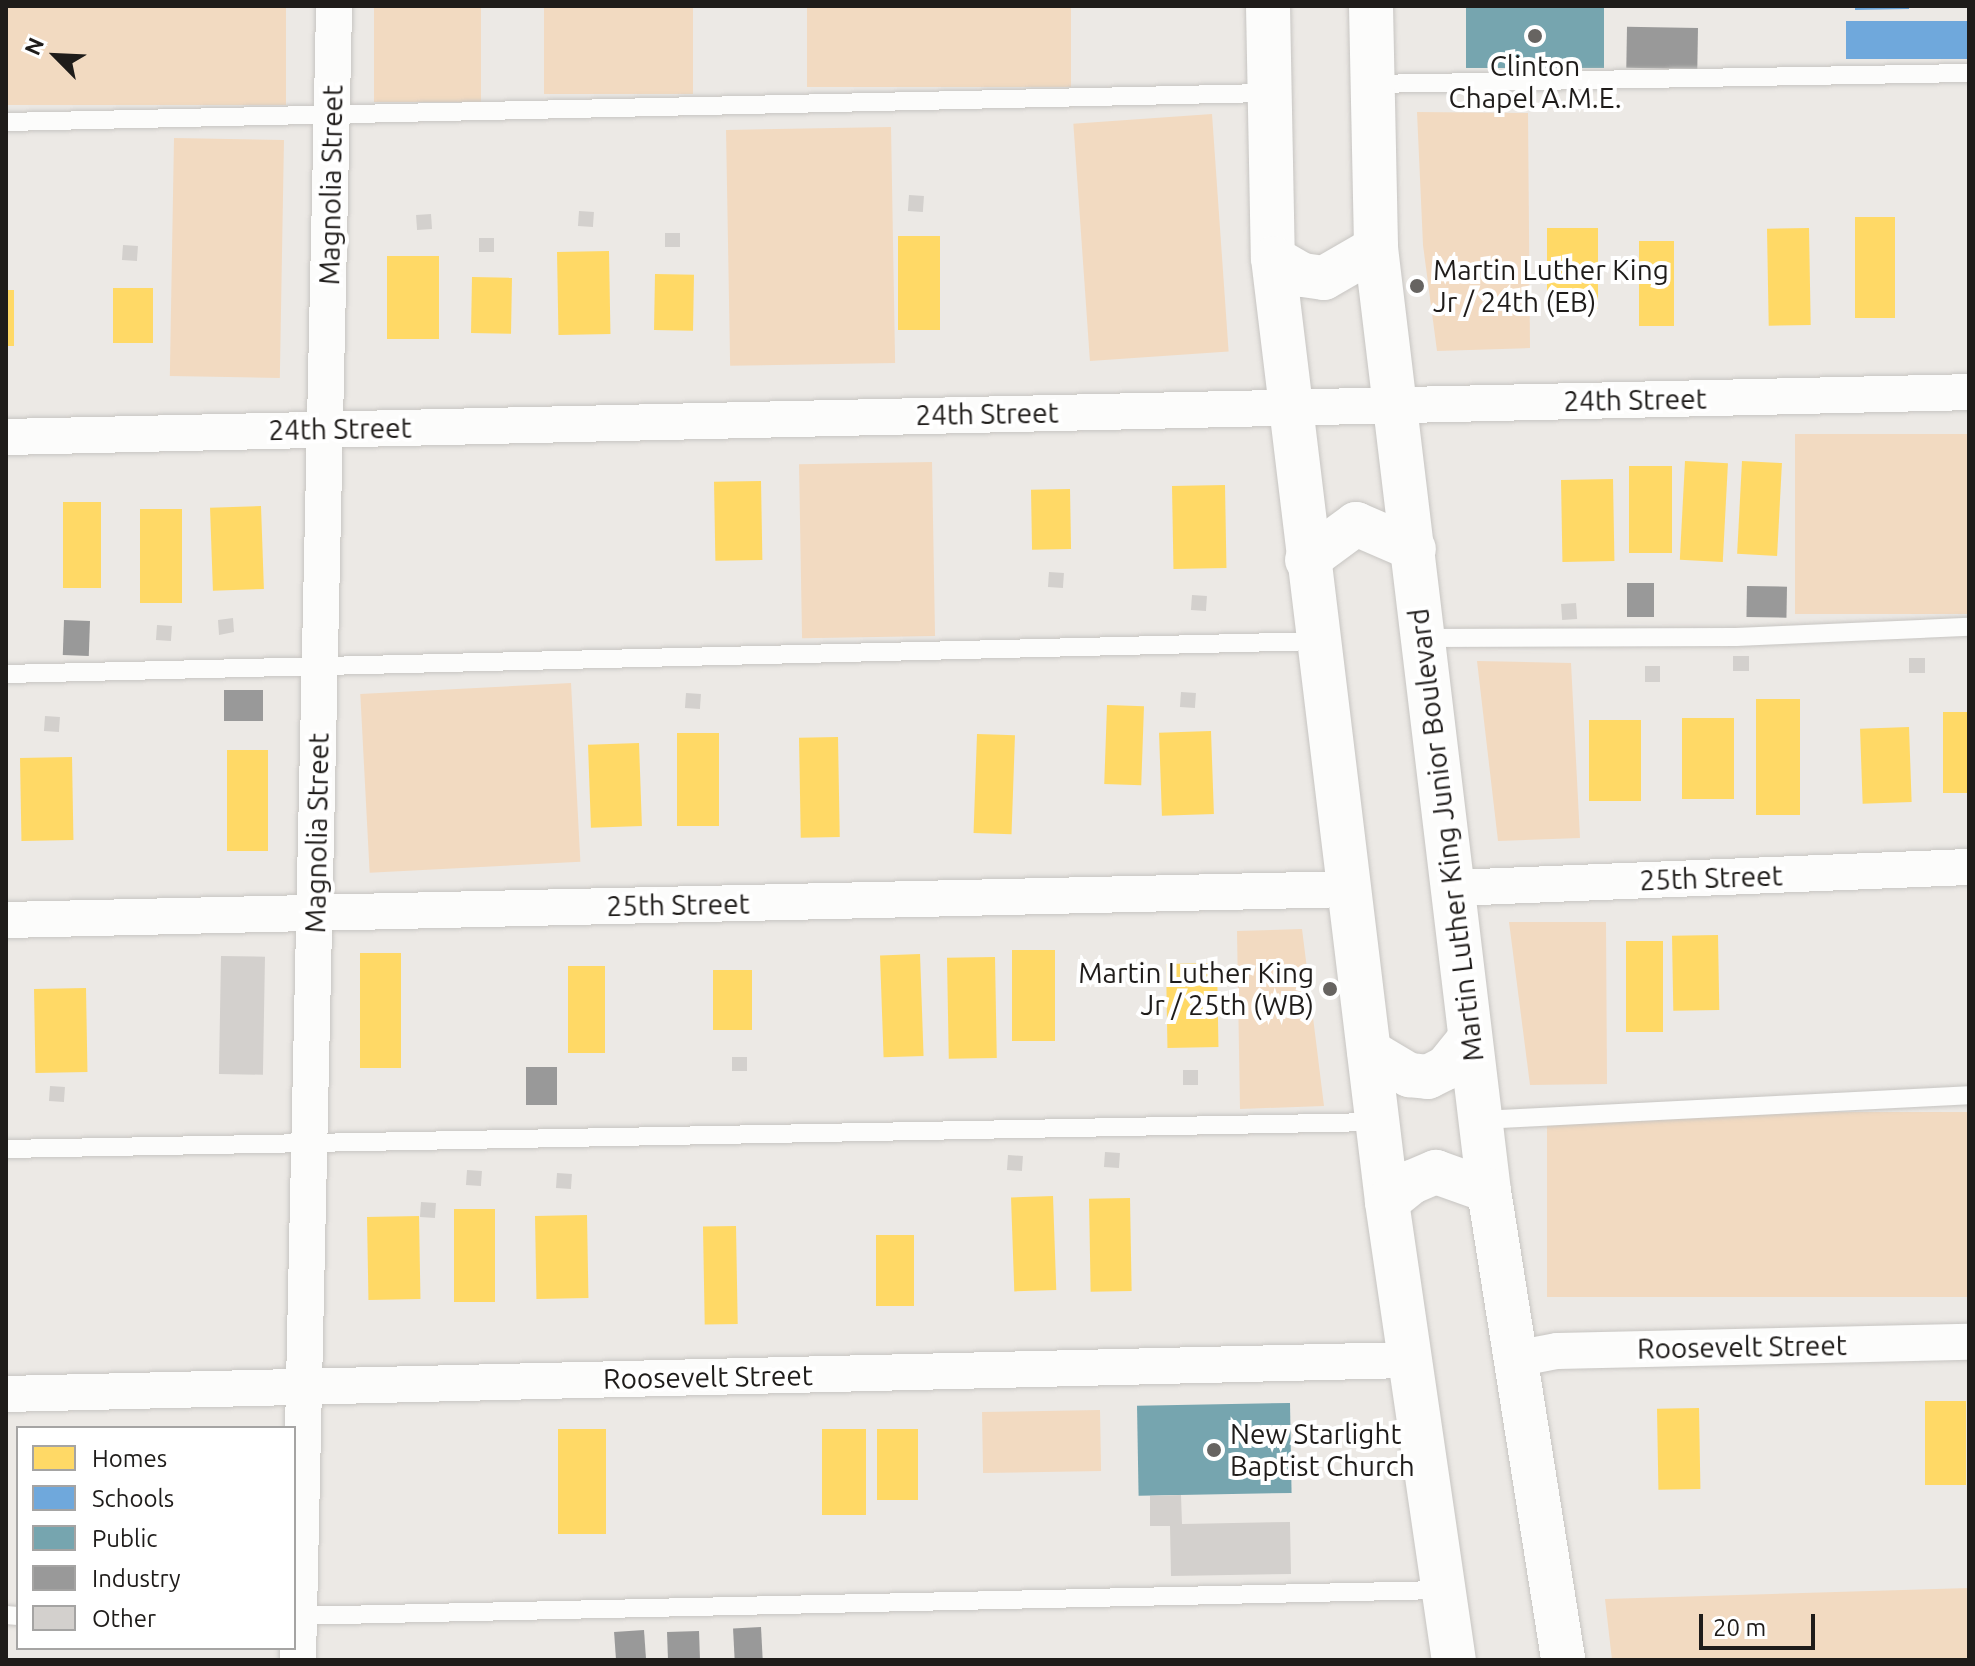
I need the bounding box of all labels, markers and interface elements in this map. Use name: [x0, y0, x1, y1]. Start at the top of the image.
north arrow: [16, 16, 96, 96]
marker: Clinton Chapel A.M.E.: [1526, 27, 1544, 45]
text: N: [19, 33, 48, 59]
place label: Clinton Chapel A.M.E.: [1448, 49, 1622, 115]
street label: Magnolia Street: [312, 85, 350, 285]
place label: Martin Luther King Jr / 24th (EB): [1433, 253, 1669, 319]
marker: Martin Luther King Jr / 24th (EB): [1408, 277, 1426, 295]
street label: 24th Street: [1563, 382, 1707, 418]
street label: 24th Street: [915, 396, 1059, 432]
street label: 24th Street: [268, 411, 412, 447]
street label: Martin Luther King Junior Boulevard: [1402, 607, 1490, 1063]
street label: Magnolia Street: [298, 733, 336, 933]
street label: 25th Street: [1639, 859, 1783, 897]
street label: 25th Street: [606, 887, 750, 923]
place label: Martin Luther King Jr / 25th (WB): [1078, 956, 1314, 1022]
marker: Martin Luther King Jr / 25th (WB): [1321, 980, 1339, 998]
street label: Roosevelt Street: [1637, 1328, 1847, 1366]
street label: Roosevelt Street: [603, 1358, 813, 1396]
place label: New Starlight Baptist Church: [1230, 1417, 1415, 1483]
legend: [16, 1426, 296, 1650]
marker: New Starlight Baptist Church: [1205, 1441, 1223, 1459]
text: Homes: [92, 1445, 167, 1472]
text: Schools: [92, 1485, 174, 1512]
text: Public: [92, 1525, 157, 1552]
text: Industry: [92, 1565, 181, 1592]
scale bar: [1703, 1598, 1819, 1648]
text: Other: [92, 1605, 156, 1632]
text: 20 m: [1713, 1614, 1766, 1641]

